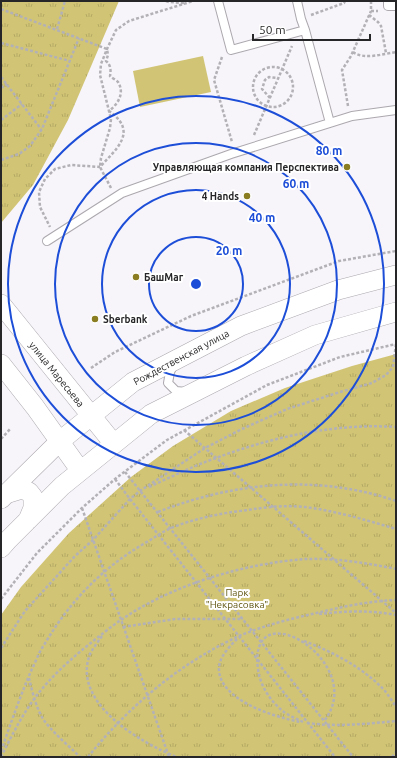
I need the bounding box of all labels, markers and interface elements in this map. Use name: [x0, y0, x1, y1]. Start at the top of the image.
scale bar: [253, 16, 370, 42]
text: 50 m: [259, 23, 286, 36]
text: 80 m: [316, 144, 342, 157]
place label: Управляющая компания Перспектива: [153, 162, 339, 173]
marker: Управляющая компания Перспектива: [342, 162, 352, 172]
text: 60 m: [283, 177, 309, 190]
place label: 4 Hands: [202, 191, 239, 202]
marker: 4 Hands: [242, 191, 252, 201]
text: 40 m: [249, 211, 275, 224]
text: 20 m: [216, 244, 242, 257]
marker: БашМаг: [131, 272, 141, 282]
place label: БашМаг: [144, 272, 184, 283]
centre of rings: [189, 277, 203, 291]
marker: Sberbank: [90, 314, 100, 324]
place label: Sberbank: [103, 314, 148, 325]
street label: Рождественская улица: [132, 328, 231, 387]
street label: улица Маресьева: [27, 339, 86, 409]
park label: Парк "Некрасовка": [206, 587, 268, 610]

